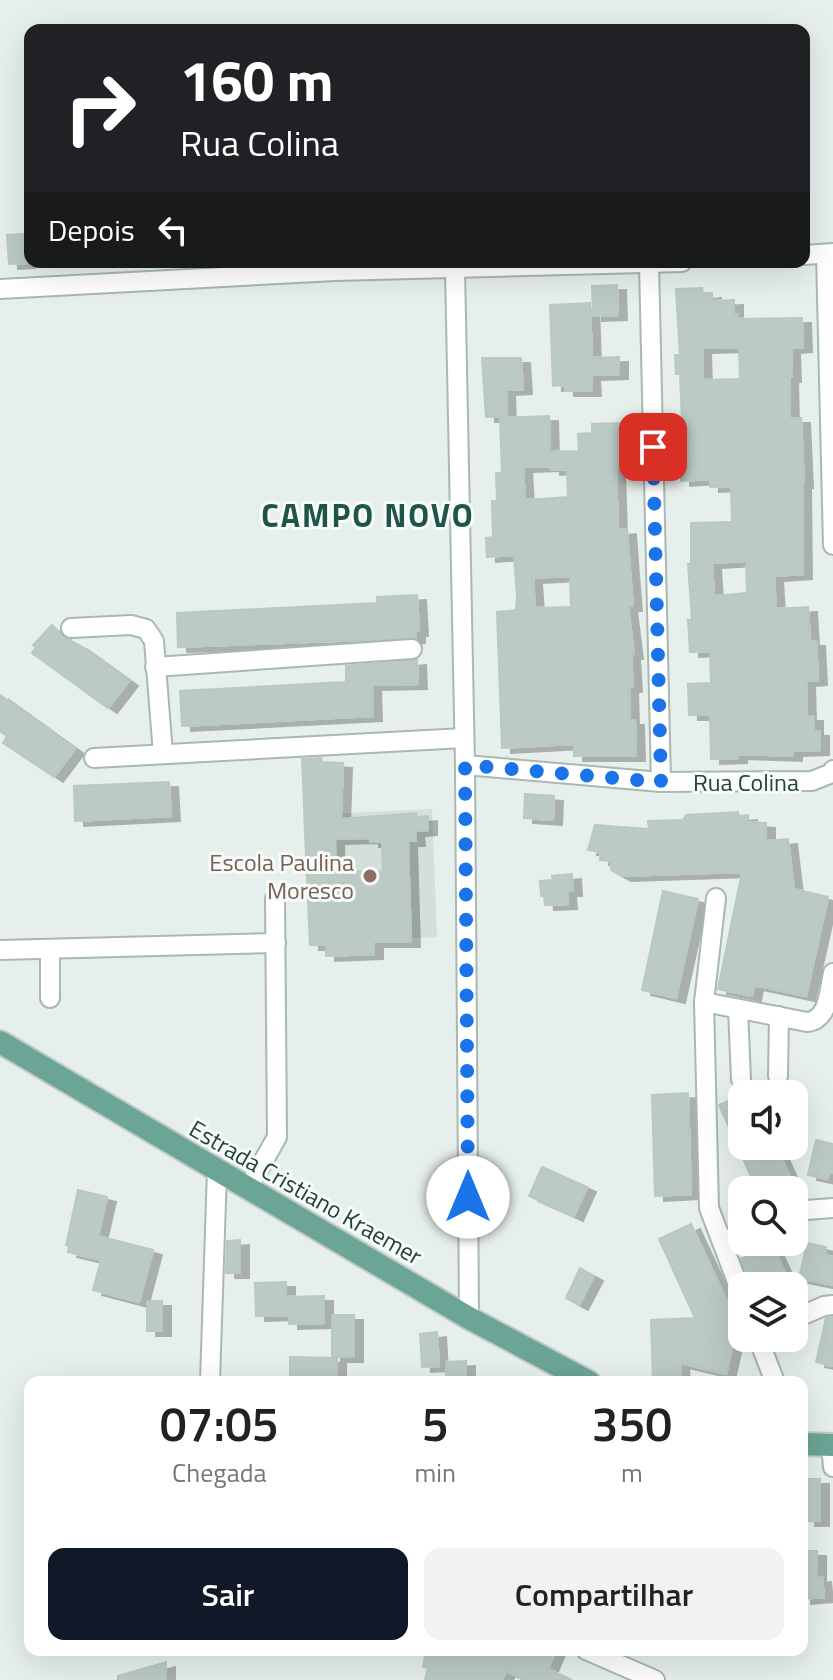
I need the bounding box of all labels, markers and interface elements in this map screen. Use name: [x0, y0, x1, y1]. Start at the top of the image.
text: 160 m: [180, 38, 333, 123]
icon: right: [48, 56, 152, 160]
text: Rua Colina: [180, 115, 339, 170]
text: Depois: [48, 207, 135, 253]
icon: left: [151, 208, 195, 252]
pin: [619, 413, 687, 481]
icon: arrive: [631, 425, 675, 469]
district label: CAMPO NOVO: [261, 491, 475, 539]
street label: Rua Colina: [693, 764, 799, 800]
place label: Escola Paulina Moresco: [209, 844, 354, 908]
marker: Escola Paulina Moresco: [361, 867, 379, 885]
map controls: [728, 1080, 808, 1352]
button: sound: [728, 1080, 808, 1160]
street label: Estrada Cristiano Kraemer: [183, 1110, 429, 1274]
position arrow: [426, 1155, 510, 1239]
button: search: [728, 1176, 808, 1256]
button: layers: [728, 1272, 808, 1352]
text: 07:05: [160, 1387, 279, 1460]
text: 5: [422, 1387, 449, 1460]
text: 350: [592, 1387, 672, 1460]
text: Chegada: [172, 1453, 266, 1492]
text: min: [414, 1453, 456, 1492]
text: m: [621, 1453, 643, 1492]
button: Sair: [48, 1548, 408, 1640]
button: Compartilhar: [424, 1548, 784, 1640]

